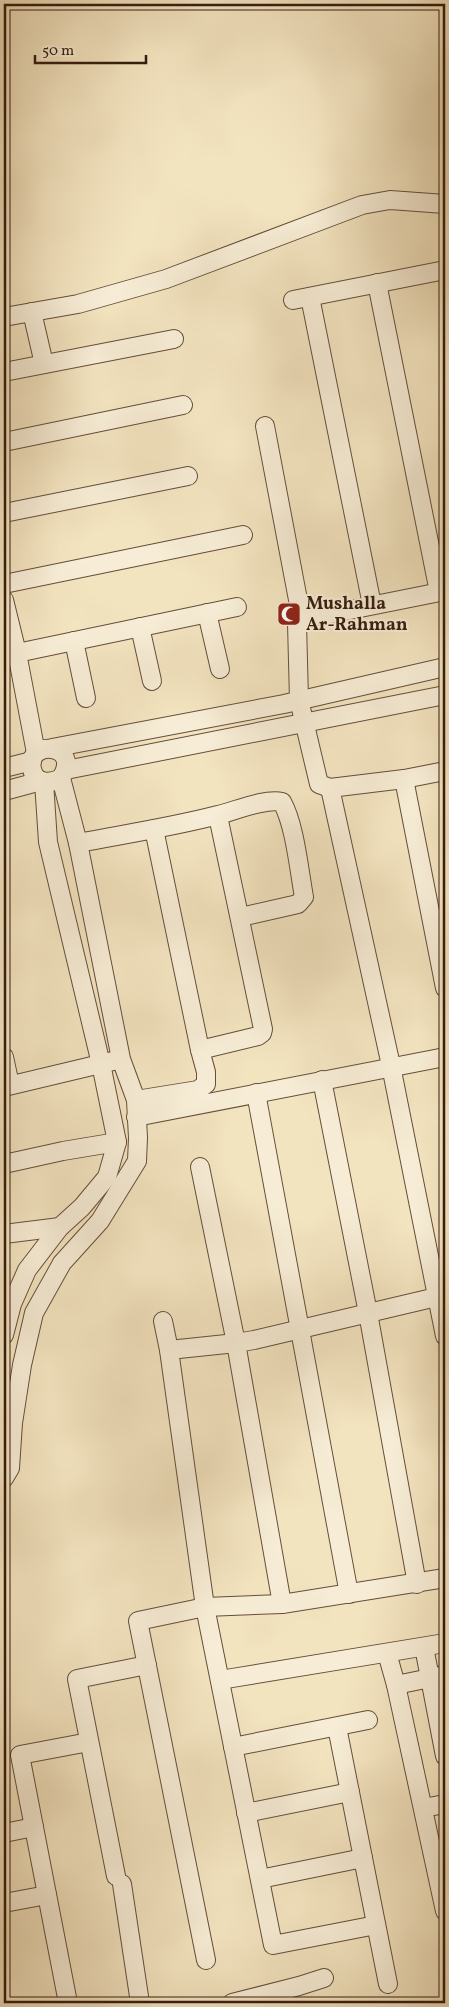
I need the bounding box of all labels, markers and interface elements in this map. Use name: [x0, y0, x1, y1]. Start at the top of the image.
scale bar: [35, 32, 146, 64]
text: 50 m: [42, 41, 74, 62]
place label: Mushalla Ar-Rahman: [306, 592, 408, 638]
mosque icon: Mushalla Ar-Rahman: [276, 601, 302, 627]

